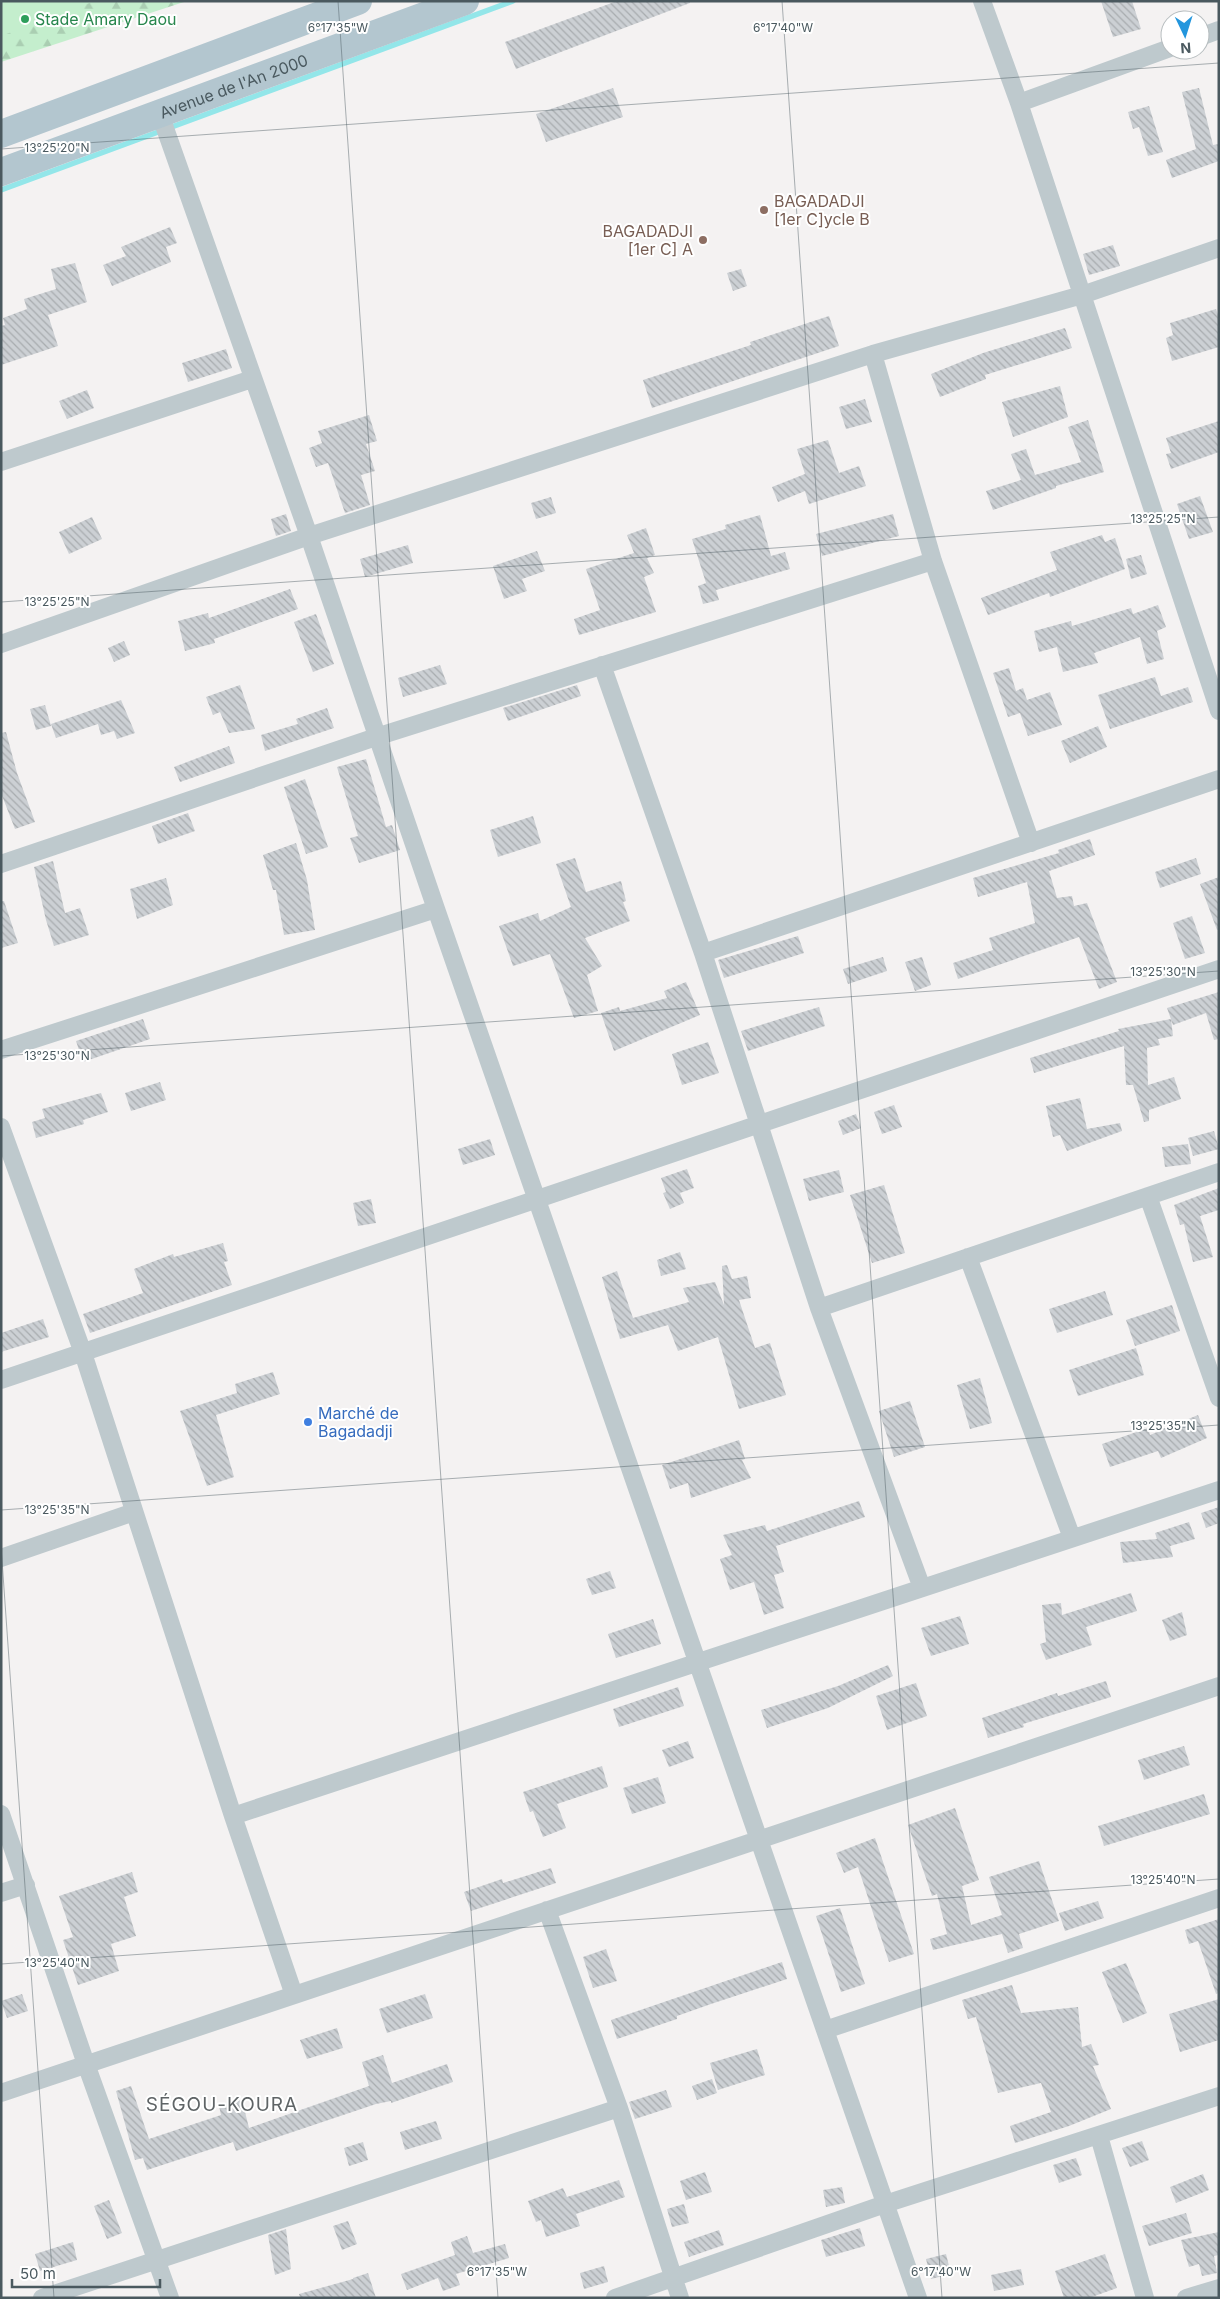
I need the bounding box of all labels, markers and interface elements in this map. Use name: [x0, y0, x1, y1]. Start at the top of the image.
place label: Stade Amary Daou: [35, 9, 177, 29]
north arrow: [1160, 10, 1210, 60]
marker: Stade Amary Daou: [19, 13, 31, 25]
text: 6°17'35"W: [308, 20, 368, 35]
text: 6°17'40"W: [753, 20, 813, 35]
text: N: [1180, 40, 1192, 57]
street label: Avenue de l'An 2000: [157, 50, 311, 123]
text: 13°25'20"N: [24, 140, 90, 155]
place label: BAGADADJI [1er C]ycle B: [774, 191, 870, 229]
marker: BAGADADJI [1er C]ycle B: [758, 204, 770, 216]
place label: BAGADADJI [1er C] A: [602, 221, 693, 259]
marker: BAGADADJI [1er C] A: [697, 234, 709, 246]
text: 13°25'25"N: [1130, 511, 1196, 526]
text: 13°25'25"N: [24, 594, 90, 609]
text: 13°25'30"N: [1130, 964, 1196, 979]
text: 13°25'30"N: [24, 1048, 90, 1063]
place label: Marché de Bagadadji: [318, 1403, 399, 1441]
marker: Marché de Bagadadji: [302, 1416, 314, 1428]
text: 13°25'35"N: [1130, 1418, 1196, 1433]
text: 13°25'35"N: [24, 1502, 90, 1517]
text: 13°25'40"N: [1131, 1872, 1196, 1887]
text: 13°25'40"N: [25, 1955, 90, 1970]
district label: SÉGOU-KOURA: [146, 2092, 298, 2116]
scale bar: [12, 2256, 160, 2288]
text: 50 m: [20, 2264, 56, 2283]
text: 6°17'35"W: [467, 2264, 527, 2279]
text: 6°17'40"W: [911, 2264, 971, 2279]

